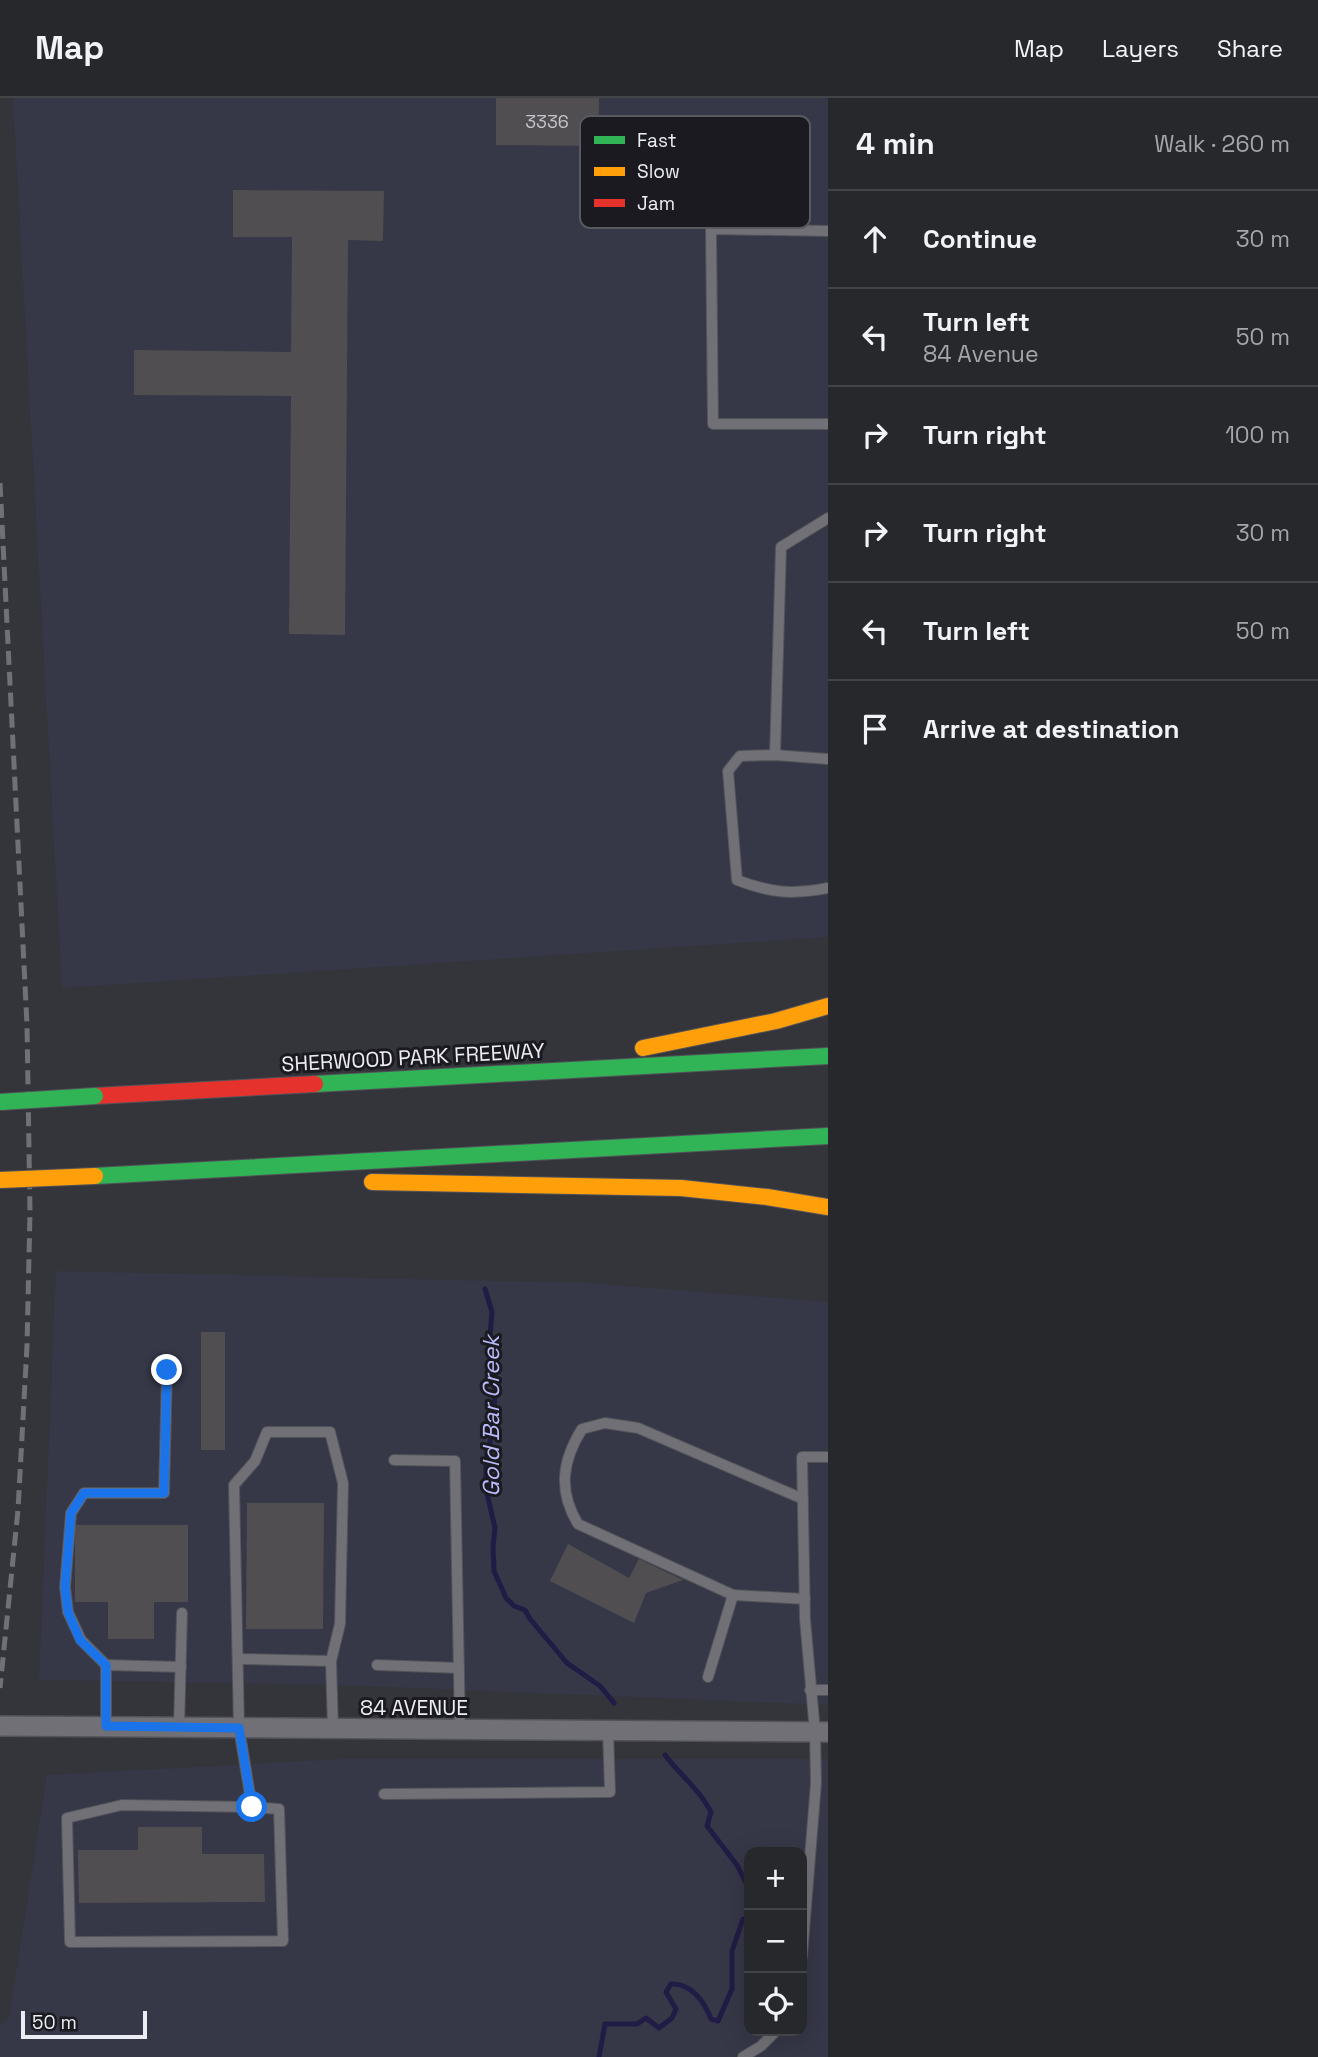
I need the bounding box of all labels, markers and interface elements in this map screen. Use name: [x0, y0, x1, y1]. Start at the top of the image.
text: Map: [35, 27, 104, 69]
text: Map: [1014, 33, 1064, 64]
text: Layers: [1102, 33, 1179, 64]
text: Share: [1217, 33, 1283, 64]
house number: 3336: [525, 110, 569, 133]
legend: [580, 116, 810, 228]
text: 4 min: [856, 124, 935, 163]
text: Fast: [637, 128, 677, 153]
text: Walk · 260 m: [1154, 129, 1290, 159]
text: Slow: [637, 159, 680, 184]
text: Jam: [637, 191, 675, 216]
icon: ahead: [856, 220, 894, 258]
text: Continue: [923, 222, 1037, 256]
text: 30 m: [1236, 224, 1290, 254]
text: Turn left: [923, 305, 1030, 339]
icon: left: [856, 318, 894, 356]
text: 50 m: [1236, 322, 1290, 352]
text: 84 Avenue: [923, 339, 1039, 369]
icon: right: [856, 416, 894, 454]
text: Turn right: [923, 418, 1047, 452]
text: 100 m: [1225, 420, 1290, 450]
icon: right: [856, 514, 894, 552]
text: Turn right: [923, 516, 1047, 550]
text: 30 m: [1236, 518, 1290, 548]
icon: left: [856, 612, 894, 650]
text: Turn left: [923, 614, 1030, 648]
text: 50 m: [1236, 616, 1290, 646]
icon: arrive: [856, 710, 894, 748]
text: Arrive at destination: [923, 712, 1180, 746]
street label: SHERWOOD PARK FREEWAY: [281, 1037, 545, 1077]
water label: Gold Bar Creek: [476, 1333, 506, 1497]
route end: [151, 1354, 182, 1385]
street label: 84 AVENUE: [360, 1694, 468, 1721]
route start: [236, 1791, 267, 1822]
map controls: [744, 1847, 807, 2036]
button: +: [744, 1847, 807, 1910]
button: −: [744, 1910, 807, 1973]
button: locate: [744, 1973, 807, 2036]
scale bar: [21, 2008, 147, 2040]
text: 50 m: [32, 2010, 77, 2035]

